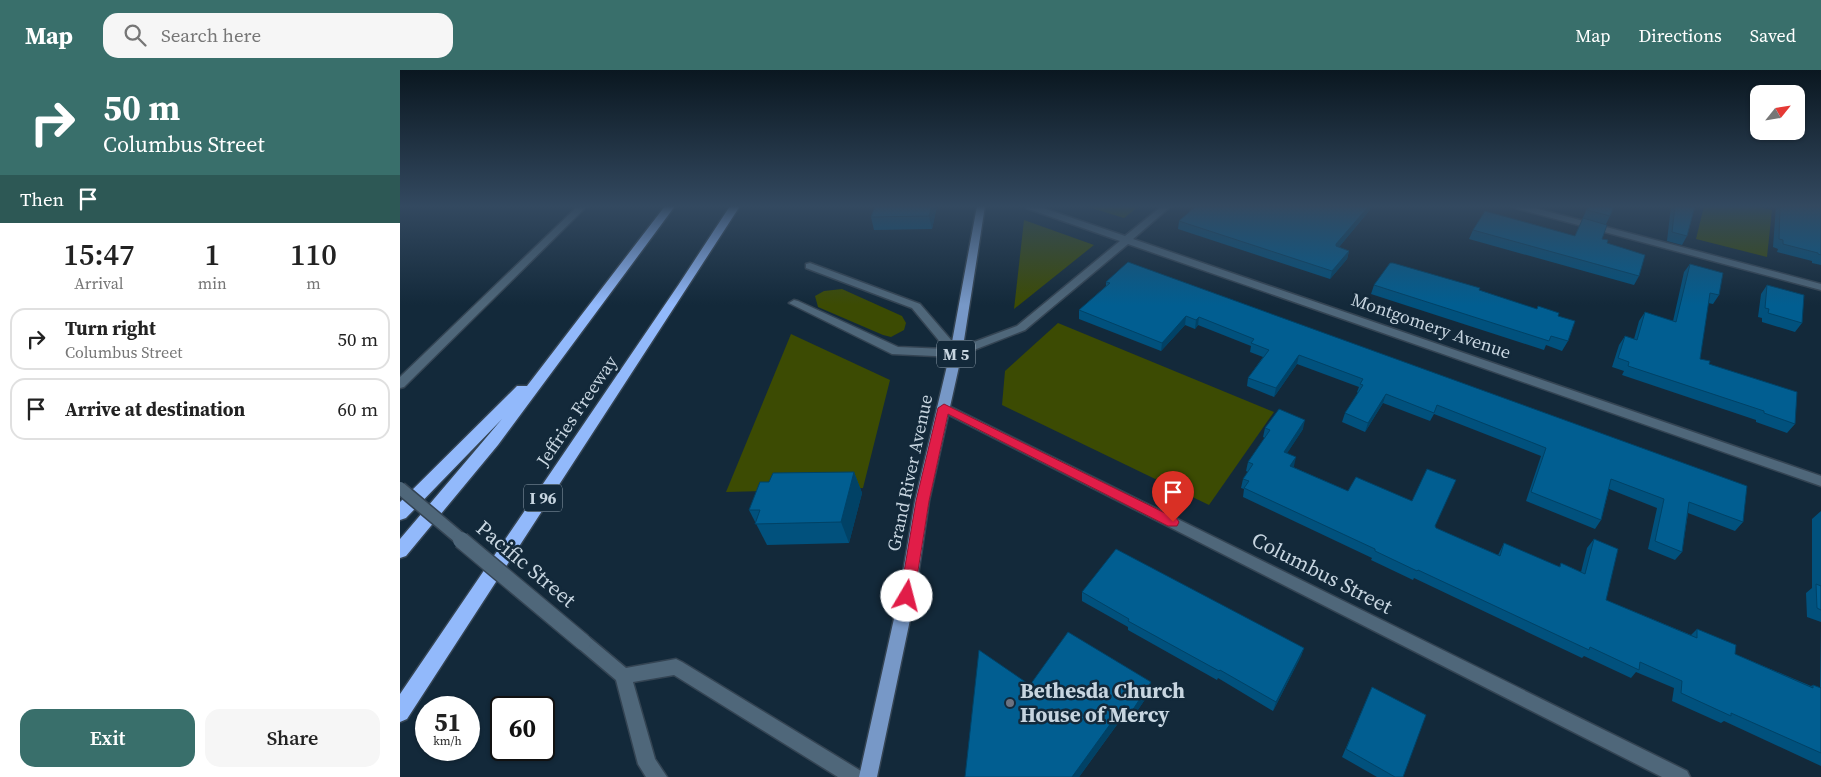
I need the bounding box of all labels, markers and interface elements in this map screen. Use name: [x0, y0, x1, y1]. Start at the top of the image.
search box: [103, 13, 453, 58]
text: Map: [25, 19, 73, 52]
icon: search: [121, 21, 149, 49]
text: Search here: [161, 22, 261, 48]
text: Map: [1575, 23, 1611, 48]
text: Directions: [1639, 23, 1722, 48]
text: Saved: [1750, 23, 1796, 48]
text: 50 m: [103, 84, 180, 132]
north arrow: [1750, 85, 1805, 140]
map controls: [1750, 85, 1805, 140]
icon: right: [20, 90, 85, 155]
text: Columbus Street: [103, 129, 265, 159]
icon: arrive: [74, 185, 102, 213]
text: Then: [20, 186, 64, 212]
text: 15:47: [63, 234, 135, 275]
text: 1: [204, 234, 220, 275]
text: 110: [290, 234, 337, 275]
text: Arrival: [74, 272, 124, 294]
text: min: [198, 272, 227, 294]
text: m: [306, 272, 321, 294]
street label: Montgomery Avenue: [1348, 286, 1514, 365]
text: Turn right: [65, 315, 156, 341]
icon: right: [22, 325, 50, 353]
text: 50 m: [337, 326, 378, 352]
road number: M 5: [937, 340, 975, 368]
text: Columbus Street: [65, 341, 183, 363]
street label: Jeffries Freeway: [530, 350, 623, 472]
street label: Grand River Avenue: [881, 392, 938, 554]
icon: arrive: [22, 395, 50, 423]
text: Arrive at destination: [65, 396, 245, 422]
text: 60 m: [337, 396, 378, 422]
pin: [1152, 471, 1194, 522]
icon: arrive: [1159, 478, 1187, 506]
road number: I 96: [524, 484, 562, 512]
street label: Pacific Street: [470, 513, 582, 614]
street label: Columbus Street: [1247, 525, 1398, 621]
position arrow: [880, 569, 932, 621]
place label: Bethesda Church House of Mercy: [1020, 676, 1185, 729]
speed limit sign: 60: [490, 696, 555, 761]
marker: Bethesda Church House of Mercy: [1004, 697, 1016, 709]
text: 51: [434, 705, 461, 739]
button: Exit: [20, 709, 195, 767]
button: Share: [205, 709, 380, 767]
text: km/h: [433, 733, 462, 749]

